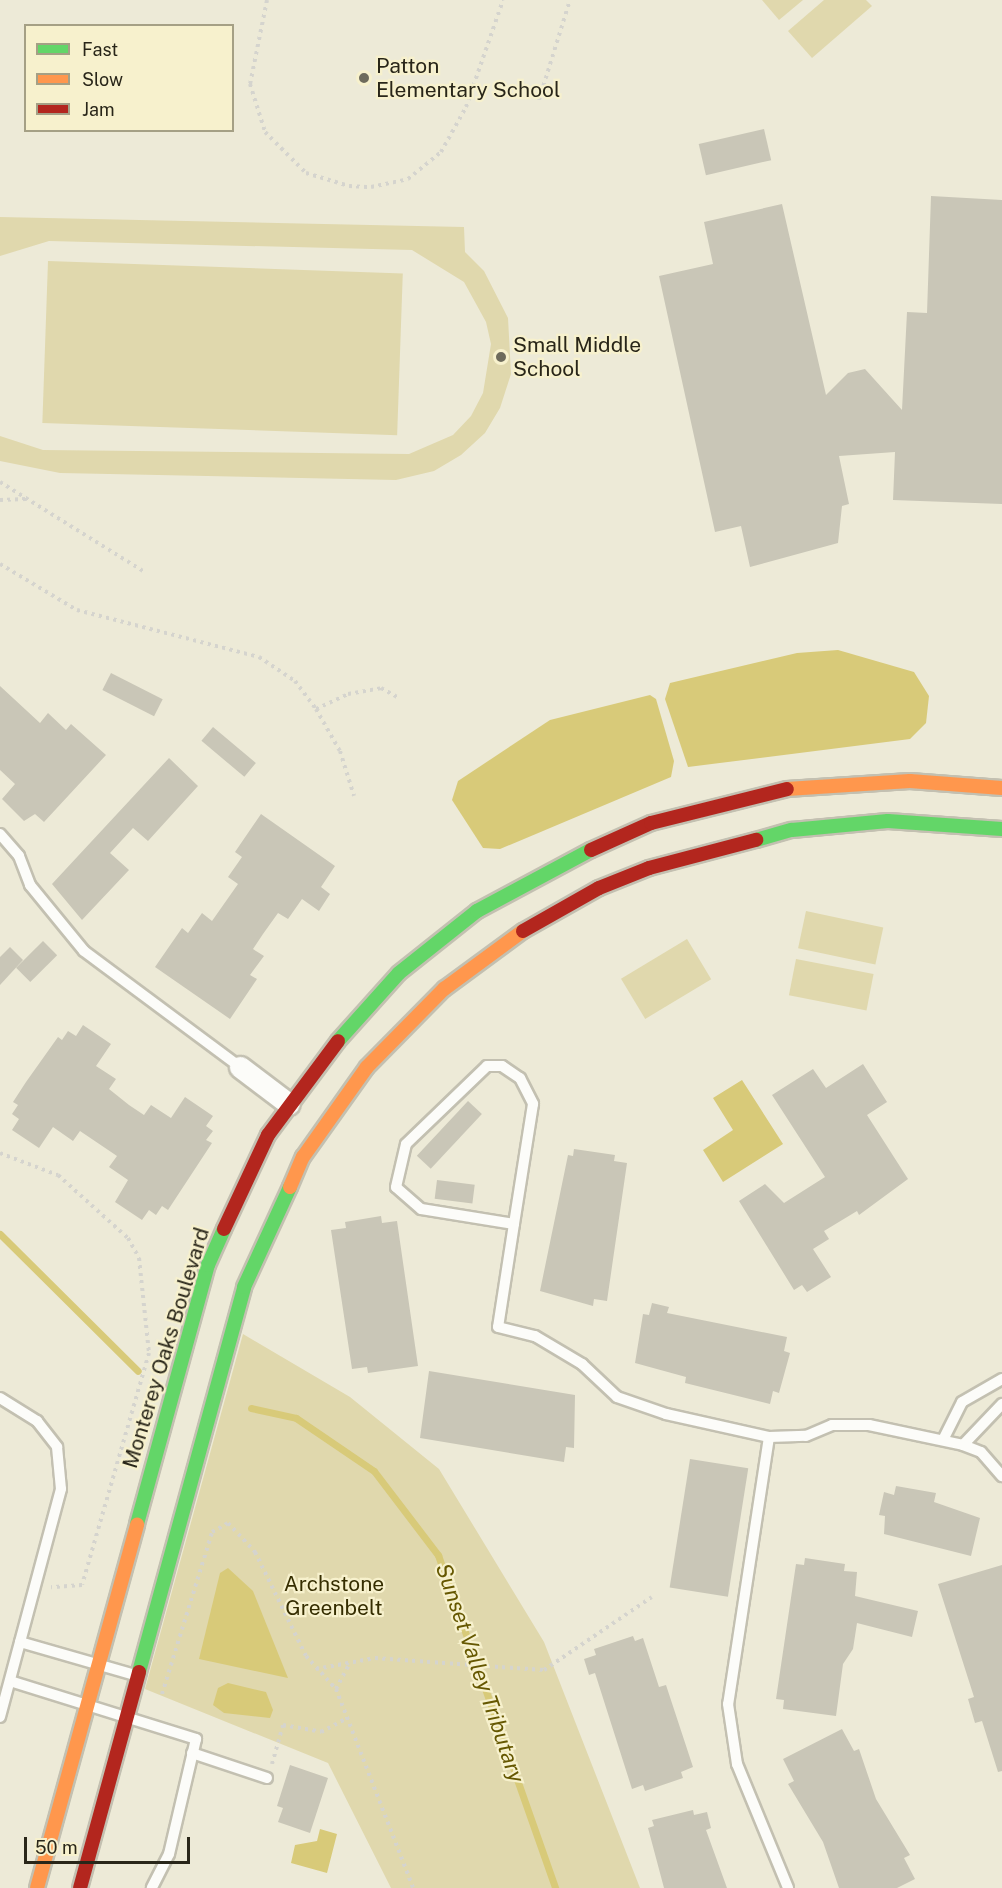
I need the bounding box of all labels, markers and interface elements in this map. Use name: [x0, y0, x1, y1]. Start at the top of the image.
legend: [24, 24, 234, 132]
text: Fast: [82, 39, 118, 60]
place label: Patton Elementary School: [376, 53, 560, 103]
text: Slow: [82, 69, 123, 90]
marker: Patton Elementary School: [357, 71, 371, 85]
text: Jam: [82, 99, 115, 120]
place label: Small Middle School: [513, 332, 641, 382]
marker: Small Middle School: [494, 350, 508, 364]
street label: Monterey Oaks Boulevard: [117, 1225, 215, 1471]
water label: Sunset Valley Tributary: [430, 1560, 530, 1786]
park label: Archstone Greenbelt: [284, 1571, 384, 1621]
scale bar: [27, 1825, 194, 1863]
text: 50 m: [35, 1837, 78, 1858]

